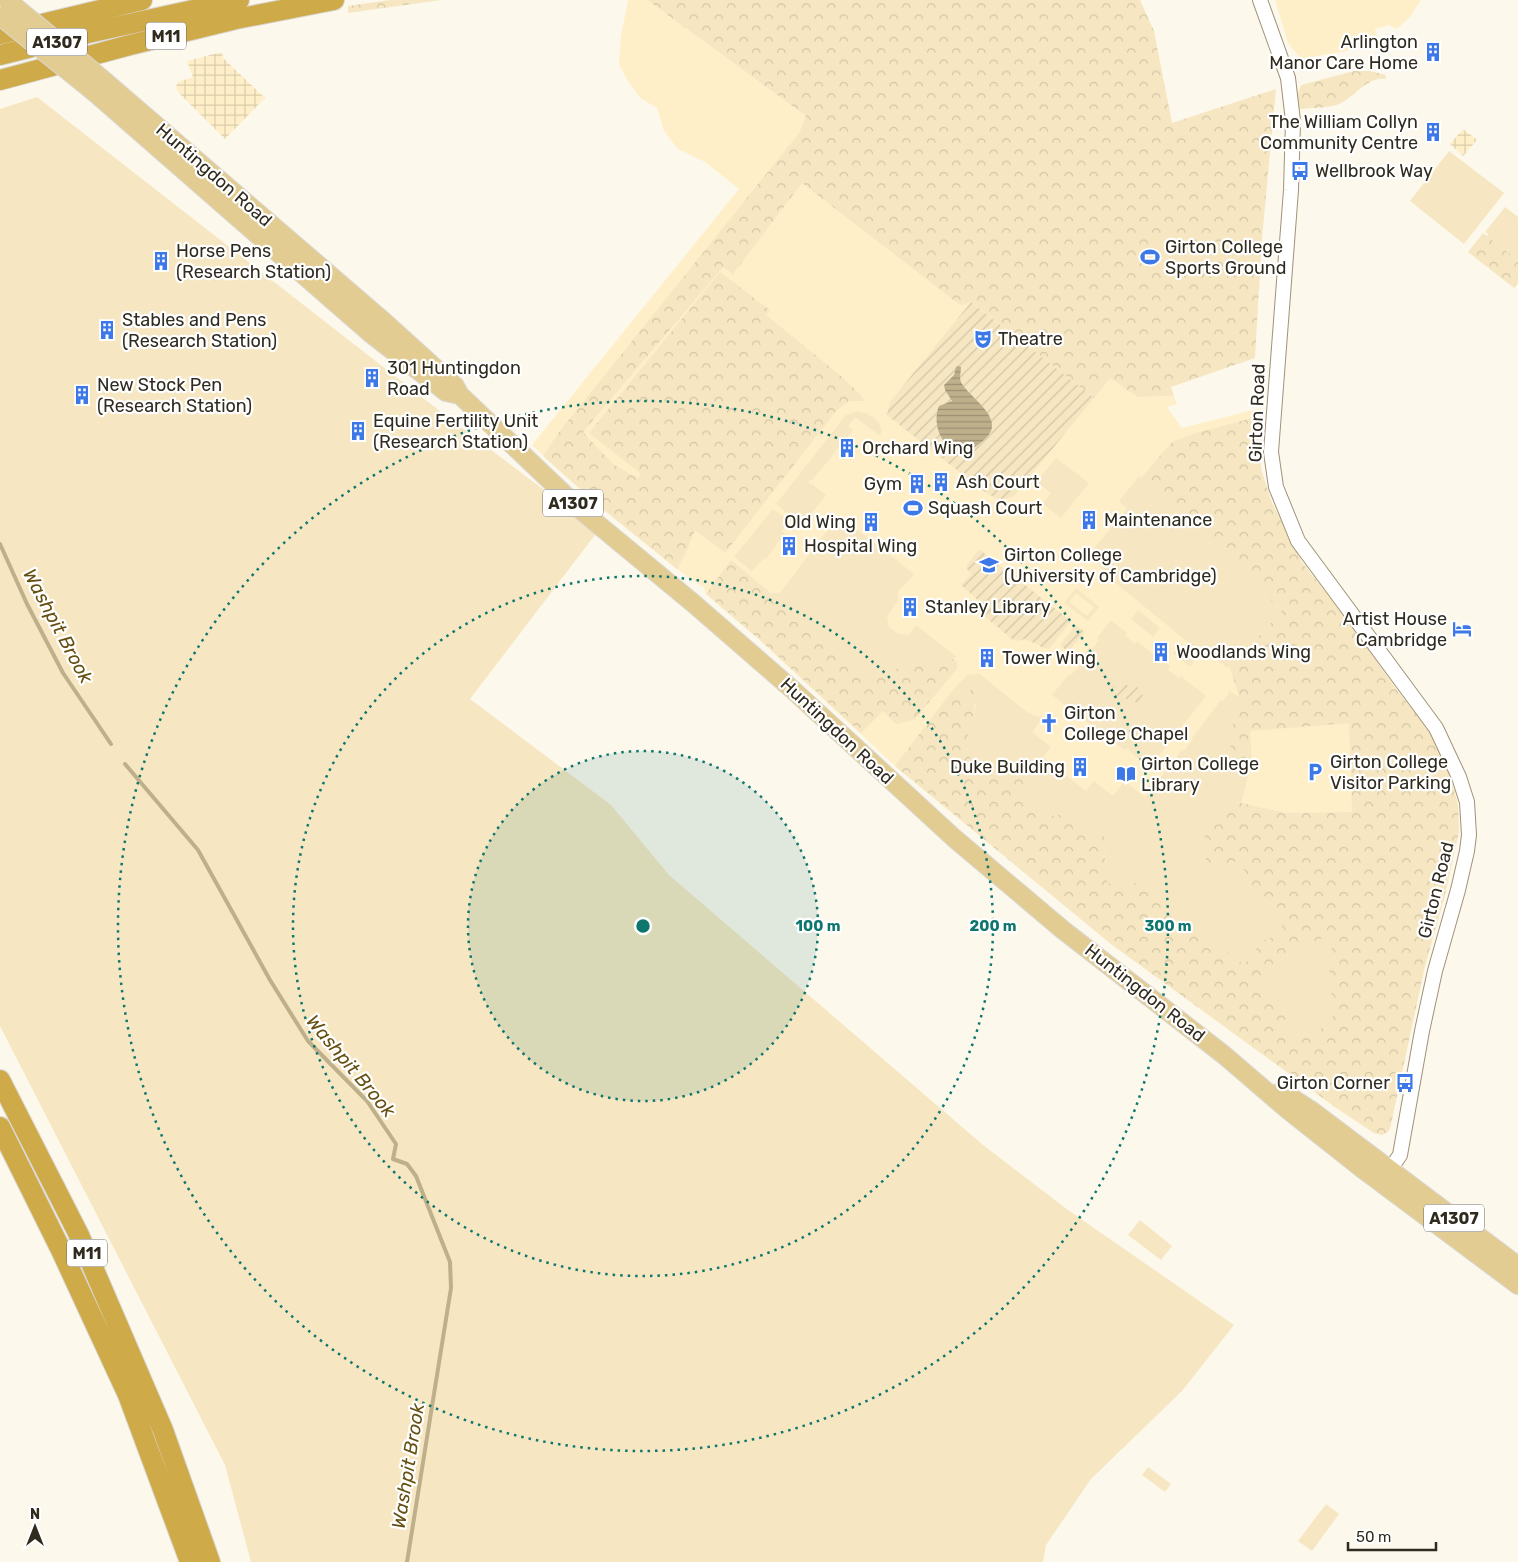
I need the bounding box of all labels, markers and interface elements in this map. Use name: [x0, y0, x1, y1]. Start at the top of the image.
road number: M11: [146, 22, 186, 50]
road number: A1307: [27, 28, 87, 56]
place label: Arlington Manor Care Home: [1269, 31, 1418, 74]
building icon: Arlington Manor Care Home: [1422, 41, 1444, 63]
place label: The William Collyn Community Centre: [1260, 111, 1418, 154]
street label: Huntingdon Road: [151, 119, 277, 231]
building icon: The William Collyn Community Centre: [1422, 121, 1444, 143]
bus stop icon: Wellbrook Way: [1289, 160, 1311, 182]
place label: Wellbrook Way: [1315, 160, 1433, 182]
place label: Girton College Sports Ground: [1165, 236, 1286, 279]
place label: Horse Pens (Research Station): [176, 240, 331, 283]
sports icon: Girton College Sports Ground: [1139, 246, 1161, 268]
building icon: Horse Pens (Research Station): [150, 250, 172, 272]
place label: Stables and Pens (Research Station): [122, 309, 277, 352]
building icon: Stables and Pens (Research Station): [96, 319, 118, 341]
theatre icon: Theatre: [972, 328, 994, 350]
place label: Theatre: [998, 328, 1063, 350]
place label: 301 Huntingdon Road: [387, 357, 521, 400]
street label: Girton Road: [1244, 363, 1270, 463]
building icon: 301 Huntingdon Road: [361, 367, 383, 389]
place label: New Stock Pen (Research Station): [97, 374, 252, 417]
building icon: New Stock Pen (Research Station): [71, 384, 93, 406]
place label: Equine Fertility Unit (Research Station): [373, 410, 538, 453]
building icon: Equine Fertility Unit (Research Station): [347, 420, 369, 442]
building icon: Orchard Wing: [836, 437, 858, 459]
place label: Orchard Wing: [862, 437, 974, 459]
building icon: Ash Court: [930, 471, 952, 493]
place label: Ash Court: [956, 471, 1040, 493]
place label: Gym: [864, 473, 902, 495]
building icon: Gym: [906, 473, 928, 495]
road number: A1307: [543, 489, 603, 516]
sports icon: Squash Court: [902, 497, 924, 519]
place label: Squash Court: [928, 497, 1042, 519]
building icon: Maintenance: [1078, 509, 1100, 531]
place label: Maintenance: [1104, 509, 1212, 531]
place label: Old Wing: [784, 511, 856, 533]
building icon: Old Wing: [860, 511, 882, 533]
building icon: Hospital Wing: [778, 535, 800, 557]
place label: Hospital Wing: [804, 535, 917, 557]
place label: Girton College (University of Cambridge): [1004, 544, 1217, 587]
school or university icon: Girton College (University of Cambridge): [978, 554, 1000, 576]
water label: Washpit Brook: [18, 565, 98, 688]
building icon: Stanley Library: [899, 596, 921, 618]
place label: Stanley Library: [925, 596, 1051, 618]
place label: Artist House Cambridge: [1343, 608, 1447, 651]
hotel icon: Artist House Cambridge: [1451, 618, 1473, 640]
building icon: Woodlands Wing: [1150, 641, 1172, 663]
place label: Woodlands Wing: [1176, 641, 1311, 663]
building icon: Tower Wing: [976, 647, 998, 669]
place label: Tower Wing: [1002, 647, 1096, 669]
street label: Huntingdon Road: [776, 673, 898, 789]
place label: Girton College Chapel: [1064, 702, 1188, 745]
church icon: Girton College Chapel: [1038, 712, 1060, 734]
place label: Girton College Visitor Parking: [1330, 751, 1451, 794]
place label: Girton College Library: [1141, 753, 1259, 796]
place label: Duke Building: [950, 756, 1065, 778]
building icon: Duke Building: [1069, 756, 1091, 778]
parking icon: Girton College Visitor Parking: [1304, 761, 1326, 783]
library icon: Girton College Library: [1115, 763, 1137, 785]
street label: Girton Road: [1413, 839, 1459, 941]
centre of rings: [634, 917, 652, 935]
text: 100 m: [796, 917, 840, 935]
text: 200 m: [969, 917, 1017, 935]
text: 300 m: [1144, 917, 1192, 935]
street label: Huntingdon Road: [1080, 939, 1210, 1047]
water label: Washpit Brook: [301, 1010, 401, 1122]
place label: Girton Corner: [1277, 1072, 1390, 1094]
bus stop icon: Girton Corner: [1394, 1072, 1416, 1094]
road number: A1307: [1424, 1204, 1484, 1232]
road number: M11: [67, 1240, 107, 1266]
water label: Washpit Brook: [387, 1401, 429, 1530]
north arrow: [10, 1502, 60, 1552]
text: N: [30, 1506, 40, 1523]
scale bar: [1348, 1520, 1436, 1552]
text: 50 m: [1356, 1528, 1391, 1546]

